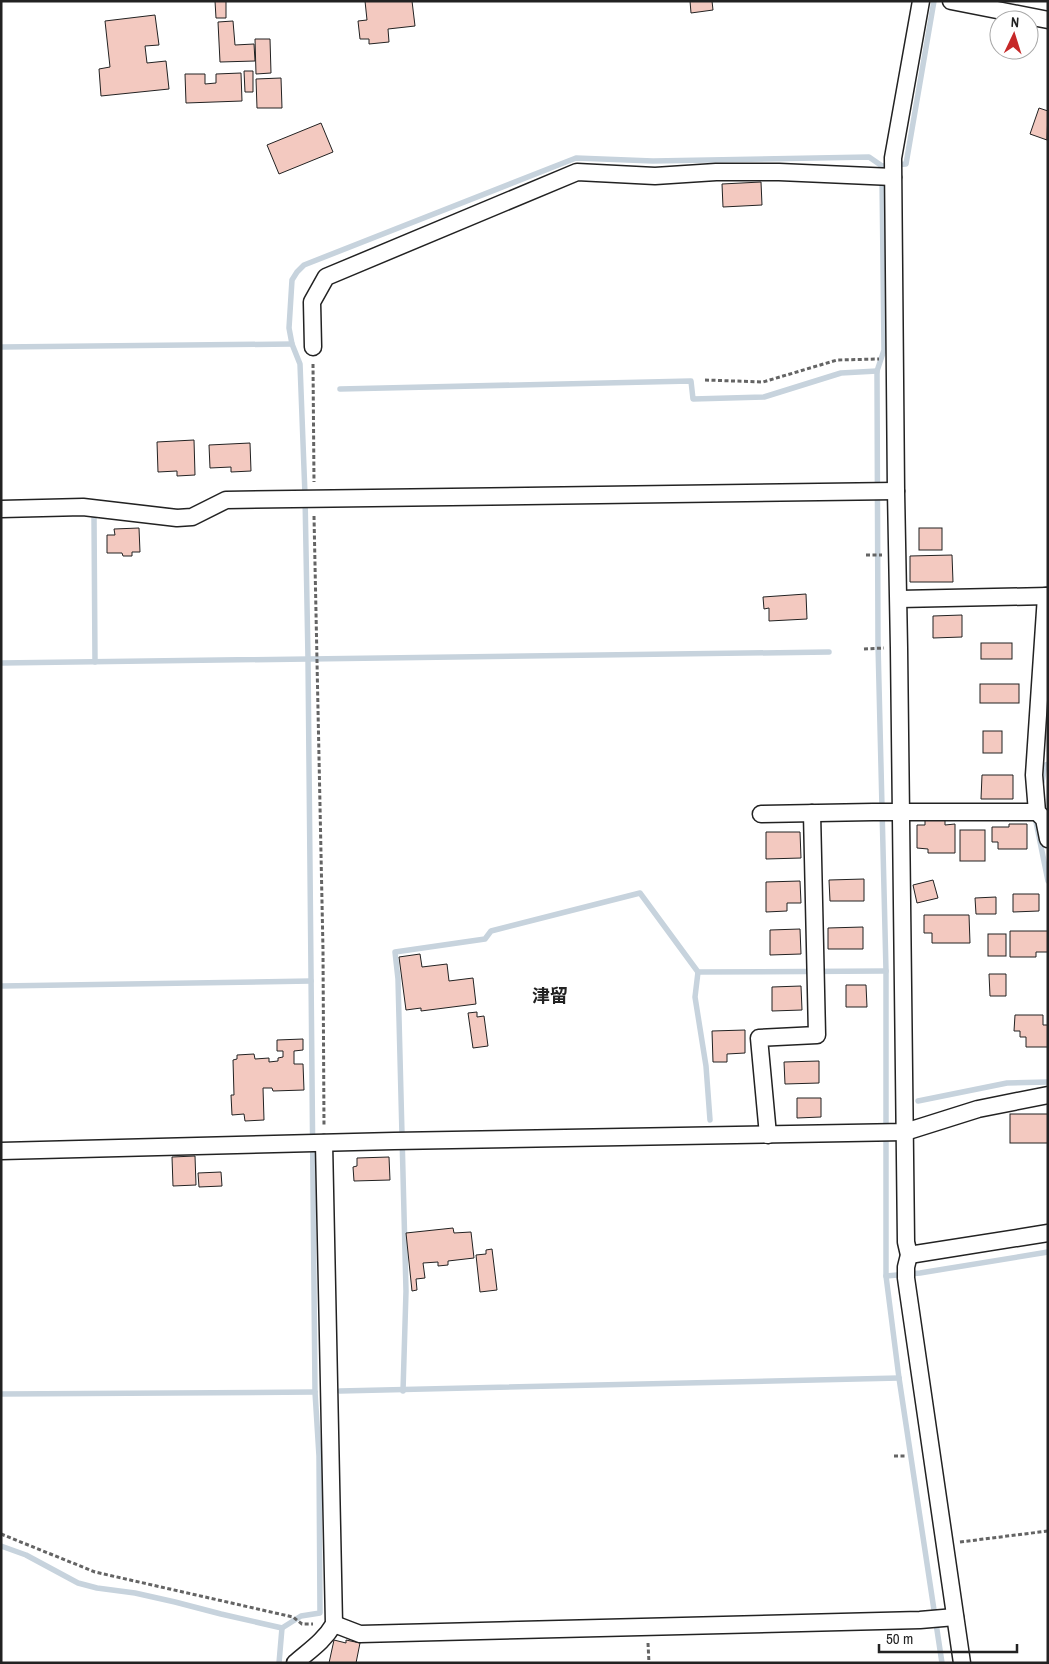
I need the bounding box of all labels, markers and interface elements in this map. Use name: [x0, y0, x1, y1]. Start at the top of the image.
north arrow: [989, 10, 1039, 60]
text: N: [1010, 13, 1020, 31]
district label: 津留: [532, 983, 568, 1008]
scale bar: [879, 1622, 1016, 1654]
text: 50 m: [886, 1628, 913, 1649]

